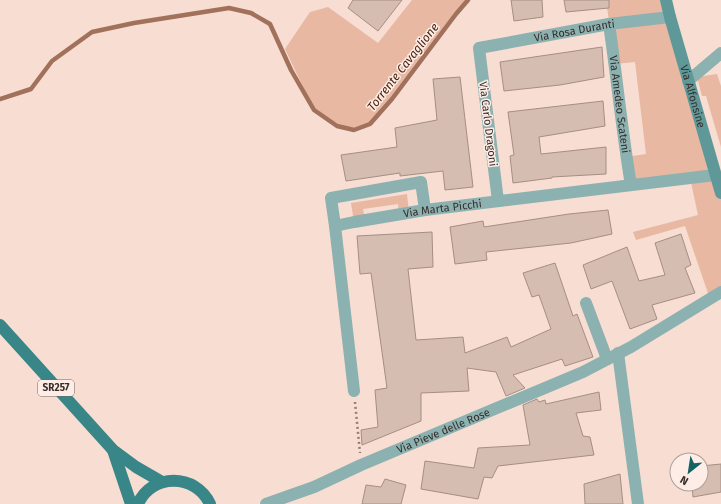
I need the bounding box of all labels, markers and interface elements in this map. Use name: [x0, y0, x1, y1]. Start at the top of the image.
street label: Via Rosa Duranti: [533, 17, 615, 44]
water label: Torrente Cavaglione: [364, 20, 442, 114]
street label: Via Amedeo Scateni: [607, 55, 632, 154]
street label: Via Alfonsine: [678, 63, 708, 129]
street label: Via Carlo Dragoni: [476, 81, 500, 167]
street label: Via Marta Picchi: [402, 197, 482, 220]
road number: SR257: [38, 380, 74, 396]
street label: Via Pieve delle Rose: [395, 405, 492, 456]
north arrow: [669, 452, 709, 492]
text: N: [678, 473, 691, 488]

